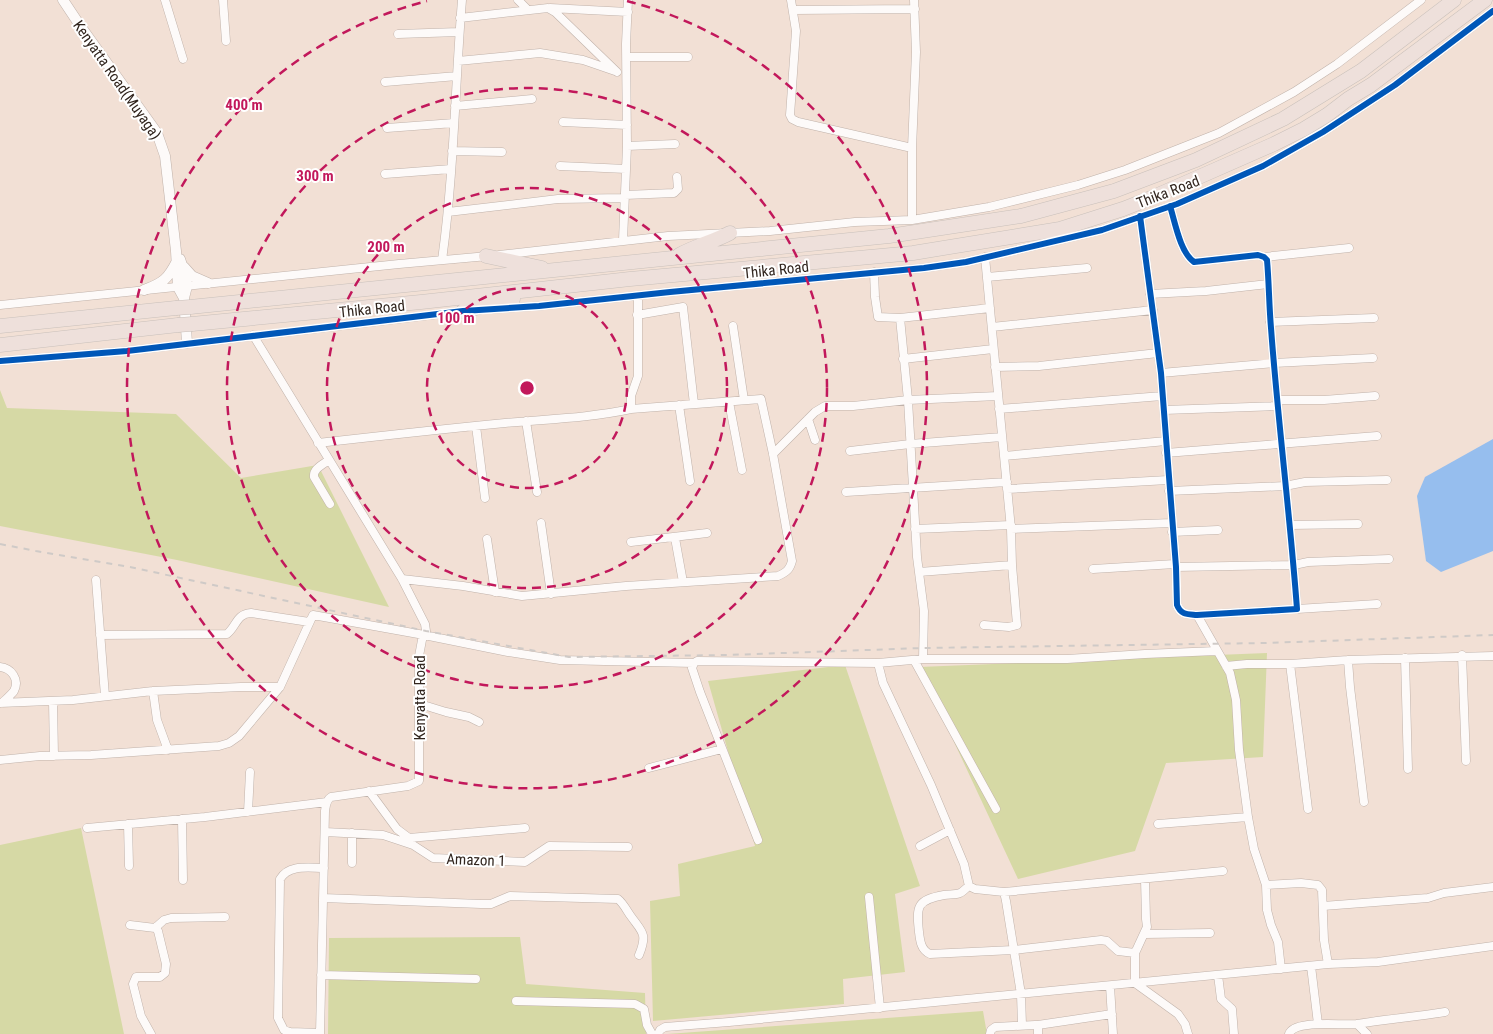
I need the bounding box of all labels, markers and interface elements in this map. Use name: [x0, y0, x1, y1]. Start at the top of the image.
street label: Kenyatta Road(Muyaga): [69, 17, 165, 143]
text: 400 m: [225, 96, 263, 114]
text: 300 m: [296, 167, 334, 185]
street label: Thika Road: [1134, 172, 1202, 212]
text: 200 m: [367, 238, 405, 256]
street label: Thika Road: [742, 258, 810, 282]
street label: Thika Road: [338, 297, 406, 321]
text: 100 m: [437, 309, 475, 327]
centre of rings: [518, 379, 536, 397]
street label: Kenyatta Road: [411, 655, 429, 741]
street label: Amazon 1: [446, 850, 506, 870]

